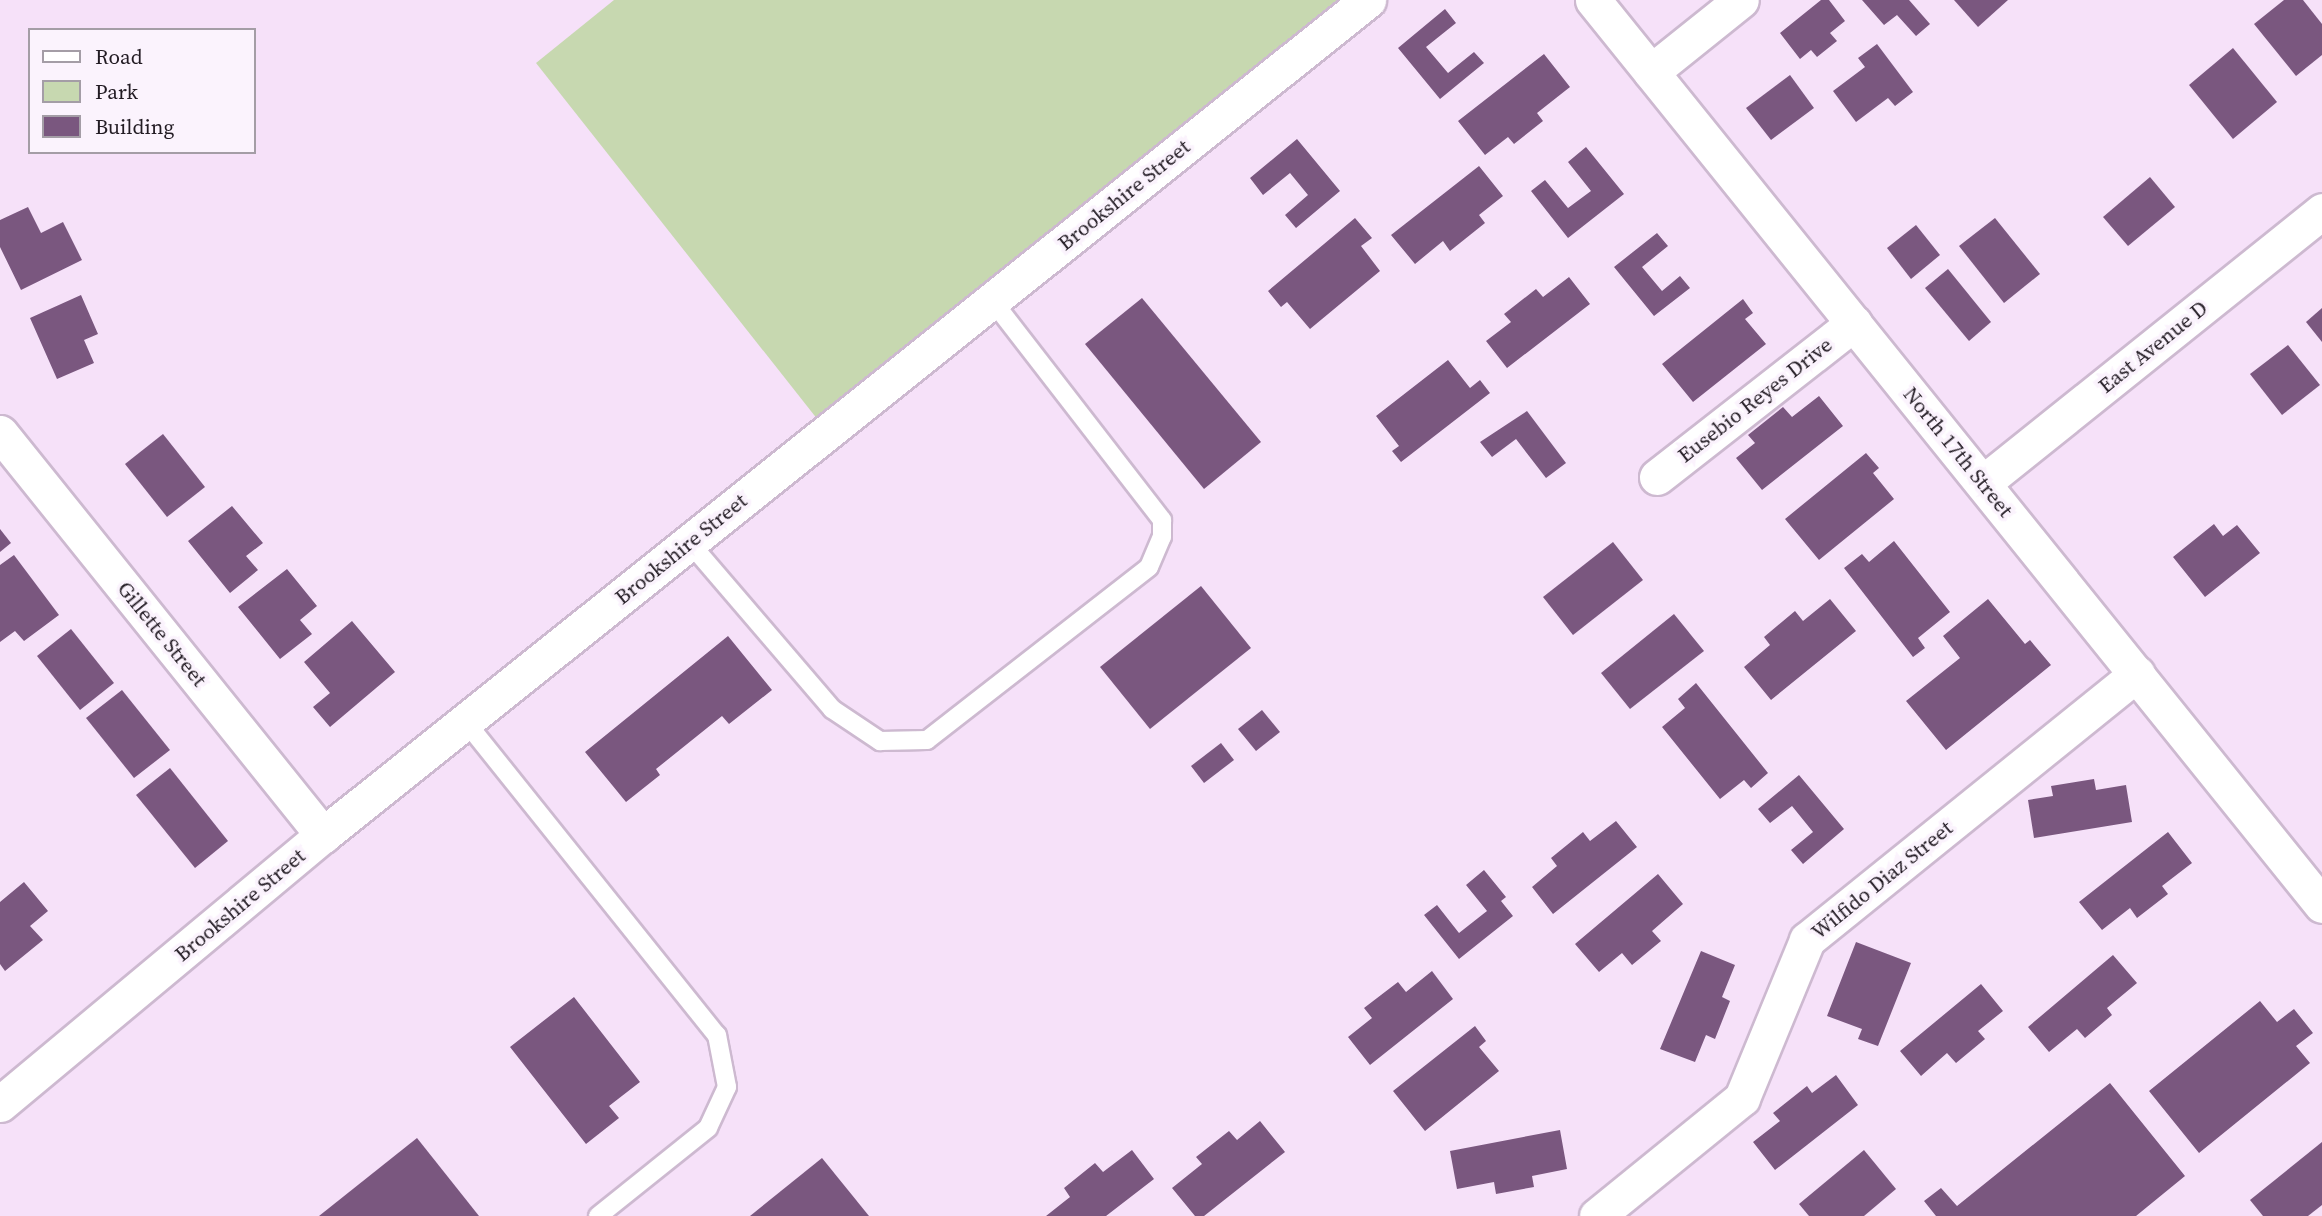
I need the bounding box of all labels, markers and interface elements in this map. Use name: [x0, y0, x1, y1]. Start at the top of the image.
legend: [28, 28, 256, 154]
text: Road: [95, 42, 143, 71]
text: Park: [95, 77, 138, 106]
text: Building: [95, 112, 174, 141]
street label: Brookshire Street: [1053, 134, 1195, 256]
street label: East Avenue D: [2093, 295, 2213, 399]
street label: Eusebio Reyes Drive: [1673, 332, 1837, 468]
street label: North 17th Street: [1898, 382, 2018, 522]
street label: Brookshire Street: [610, 488, 752, 610]
street label: Gillette Street: [112, 577, 212, 691]
street label: Wilfido Diaz Street: [1806, 815, 1958, 945]
street label: Brookshire Street: [170, 843, 310, 967]

